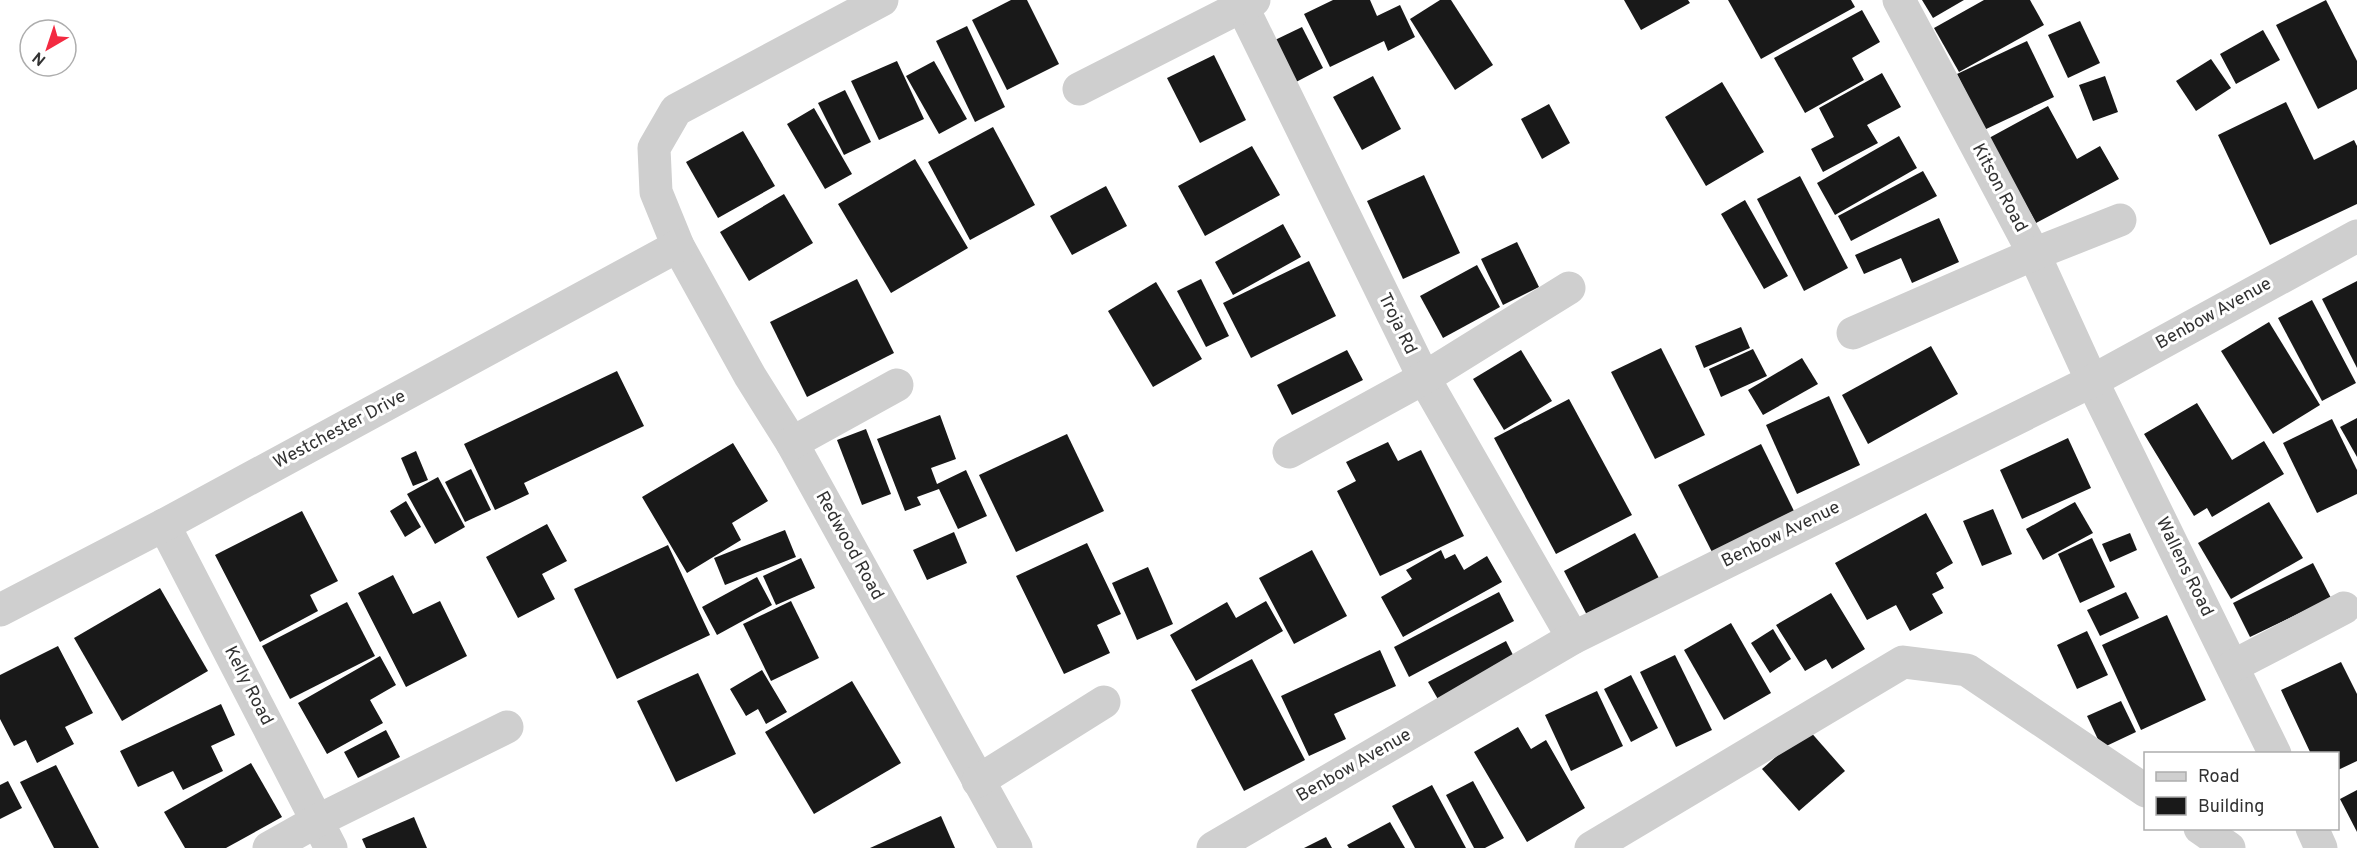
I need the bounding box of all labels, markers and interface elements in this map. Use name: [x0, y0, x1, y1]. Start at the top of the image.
north arrow: [18, 18, 78, 78]
text: N: [29, 47, 51, 69]
street label: Kitson Road: [1966, 140, 2032, 236]
street label: Benbow Avenue: [2152, 273, 2276, 355]
street label: Troja Rd: [1372, 290, 1422, 358]
street label: Westchester Drive: [270, 385, 410, 475]
street label: Redwood Road: [810, 488, 888, 604]
street label: Benbow Avenue: [1718, 496, 1844, 574]
street label: Wallens Road: [2150, 513, 2218, 621]
street label: Kelly Road: [218, 642, 278, 730]
street label: Benbow Avenue: [1292, 724, 1416, 808]
legend: [2144, 752, 2339, 830]
text: Road: [2198, 766, 2240, 789]
text: Building: [2198, 796, 2264, 819]

